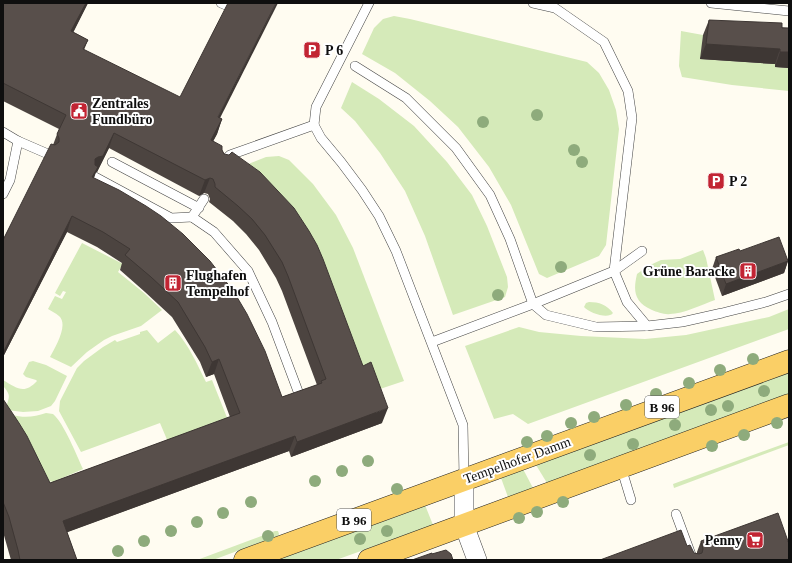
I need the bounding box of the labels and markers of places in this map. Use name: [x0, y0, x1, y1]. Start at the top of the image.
parking icon: P 6: [302, 40, 322, 60]
place label: P 6: [325, 43, 343, 58]
place label: Zentrales Fundbüro: [92, 96, 152, 127]
public building icon: Zentrales Fundbüro: [69, 101, 89, 121]
parking icon: P 2: [706, 171, 726, 191]
place label: P 2: [729, 174, 747, 189]
building icon: Grüne Baracke: [738, 261, 758, 281]
place label: Grüne Baracke: [643, 264, 735, 279]
place label: Flughafen Tempelhof: [186, 268, 250, 299]
building icon: Flughafen Tempelhof: [163, 273, 183, 293]
supermarket icon: Penny: [745, 530, 765, 550]
place label: Penny: [705, 533, 742, 548]

